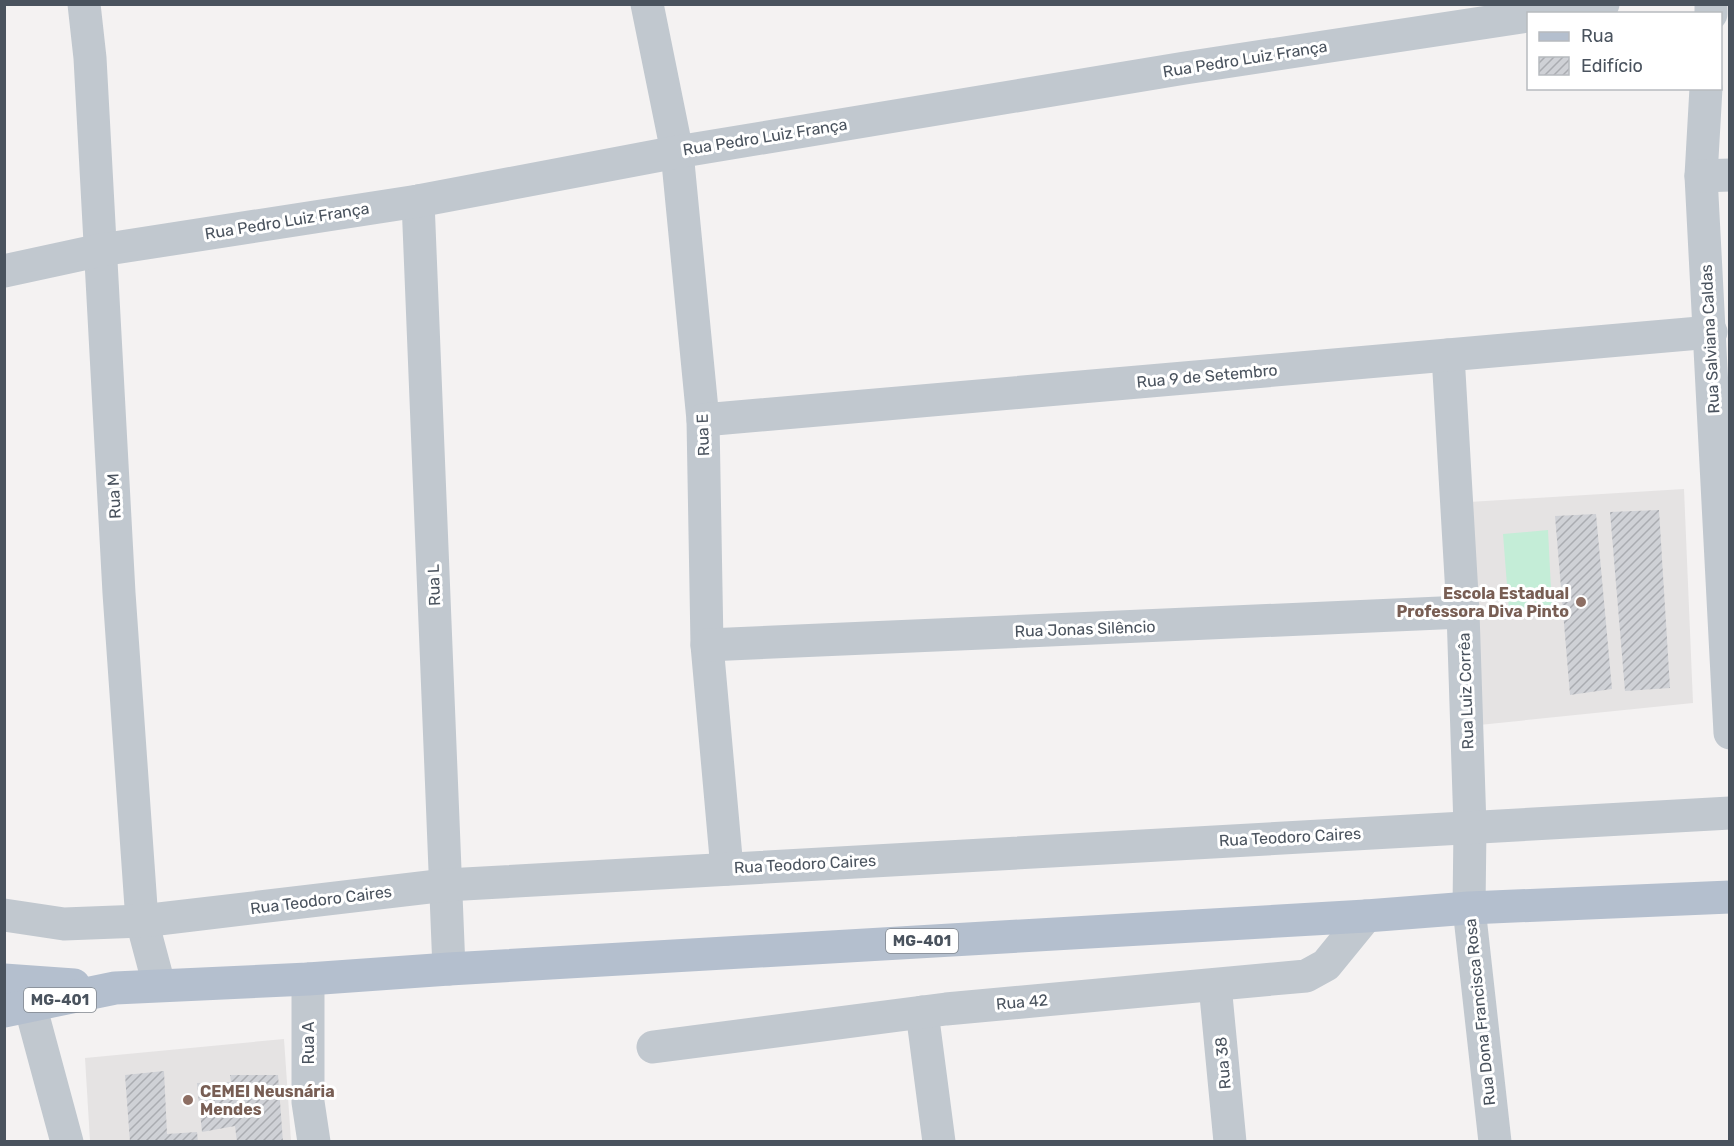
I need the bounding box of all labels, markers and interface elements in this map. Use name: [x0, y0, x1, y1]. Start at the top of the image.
legend: [1527, 12, 1722, 90]
text: Rua: [1581, 25, 1614, 47]
street label: Rua Pedro Luiz França: [1161, 37, 1329, 81]
text: Edifício: [1581, 55, 1643, 77]
street label: Rua Pedro Luiz França: [681, 115, 849, 159]
street label: Rua Pedro Luiz França: [203, 199, 371, 243]
street label: Rua Salviana Caldas: [1697, 264, 1723, 414]
street label: Rua 9 de Setembro: [1136, 360, 1278, 392]
street label: Rua E: [693, 413, 713, 457]
street label: Rua M: [103, 473, 125, 519]
street label: Rua L: [424, 564, 444, 606]
place label: Escola Estadual Professora Diva Pinto: [1396, 584, 1569, 621]
marker: Escola Estadual Professora Diva Pinto: [1574, 595, 1588, 609]
street label: Rua Jonas Silêncio: [1014, 617, 1156, 641]
street label: Rua Luiz Corrêa: [1454, 632, 1478, 750]
street label: Rua Teodoro Caires: [1218, 824, 1362, 850]
street label: Rua Teodoro Caires: [733, 851, 877, 877]
street label: Rua Teodoro Caires: [249, 882, 393, 918]
street label: Rua Dona Francisca Rosa: [1461, 917, 1499, 1107]
road number: MG-401: [886, 929, 958, 953]
road number: MG-401: [24, 988, 96, 1012]
street label: Rua 42: [995, 990, 1049, 1014]
street label: Rua A: [299, 1021, 318, 1065]
street label: Rua 38: [1211, 1036, 1235, 1090]
place label: CEMEI Neusnária Mendes: [200, 1082, 335, 1119]
marker: CEMEI Neusnária Mendes: [181, 1093, 195, 1107]

